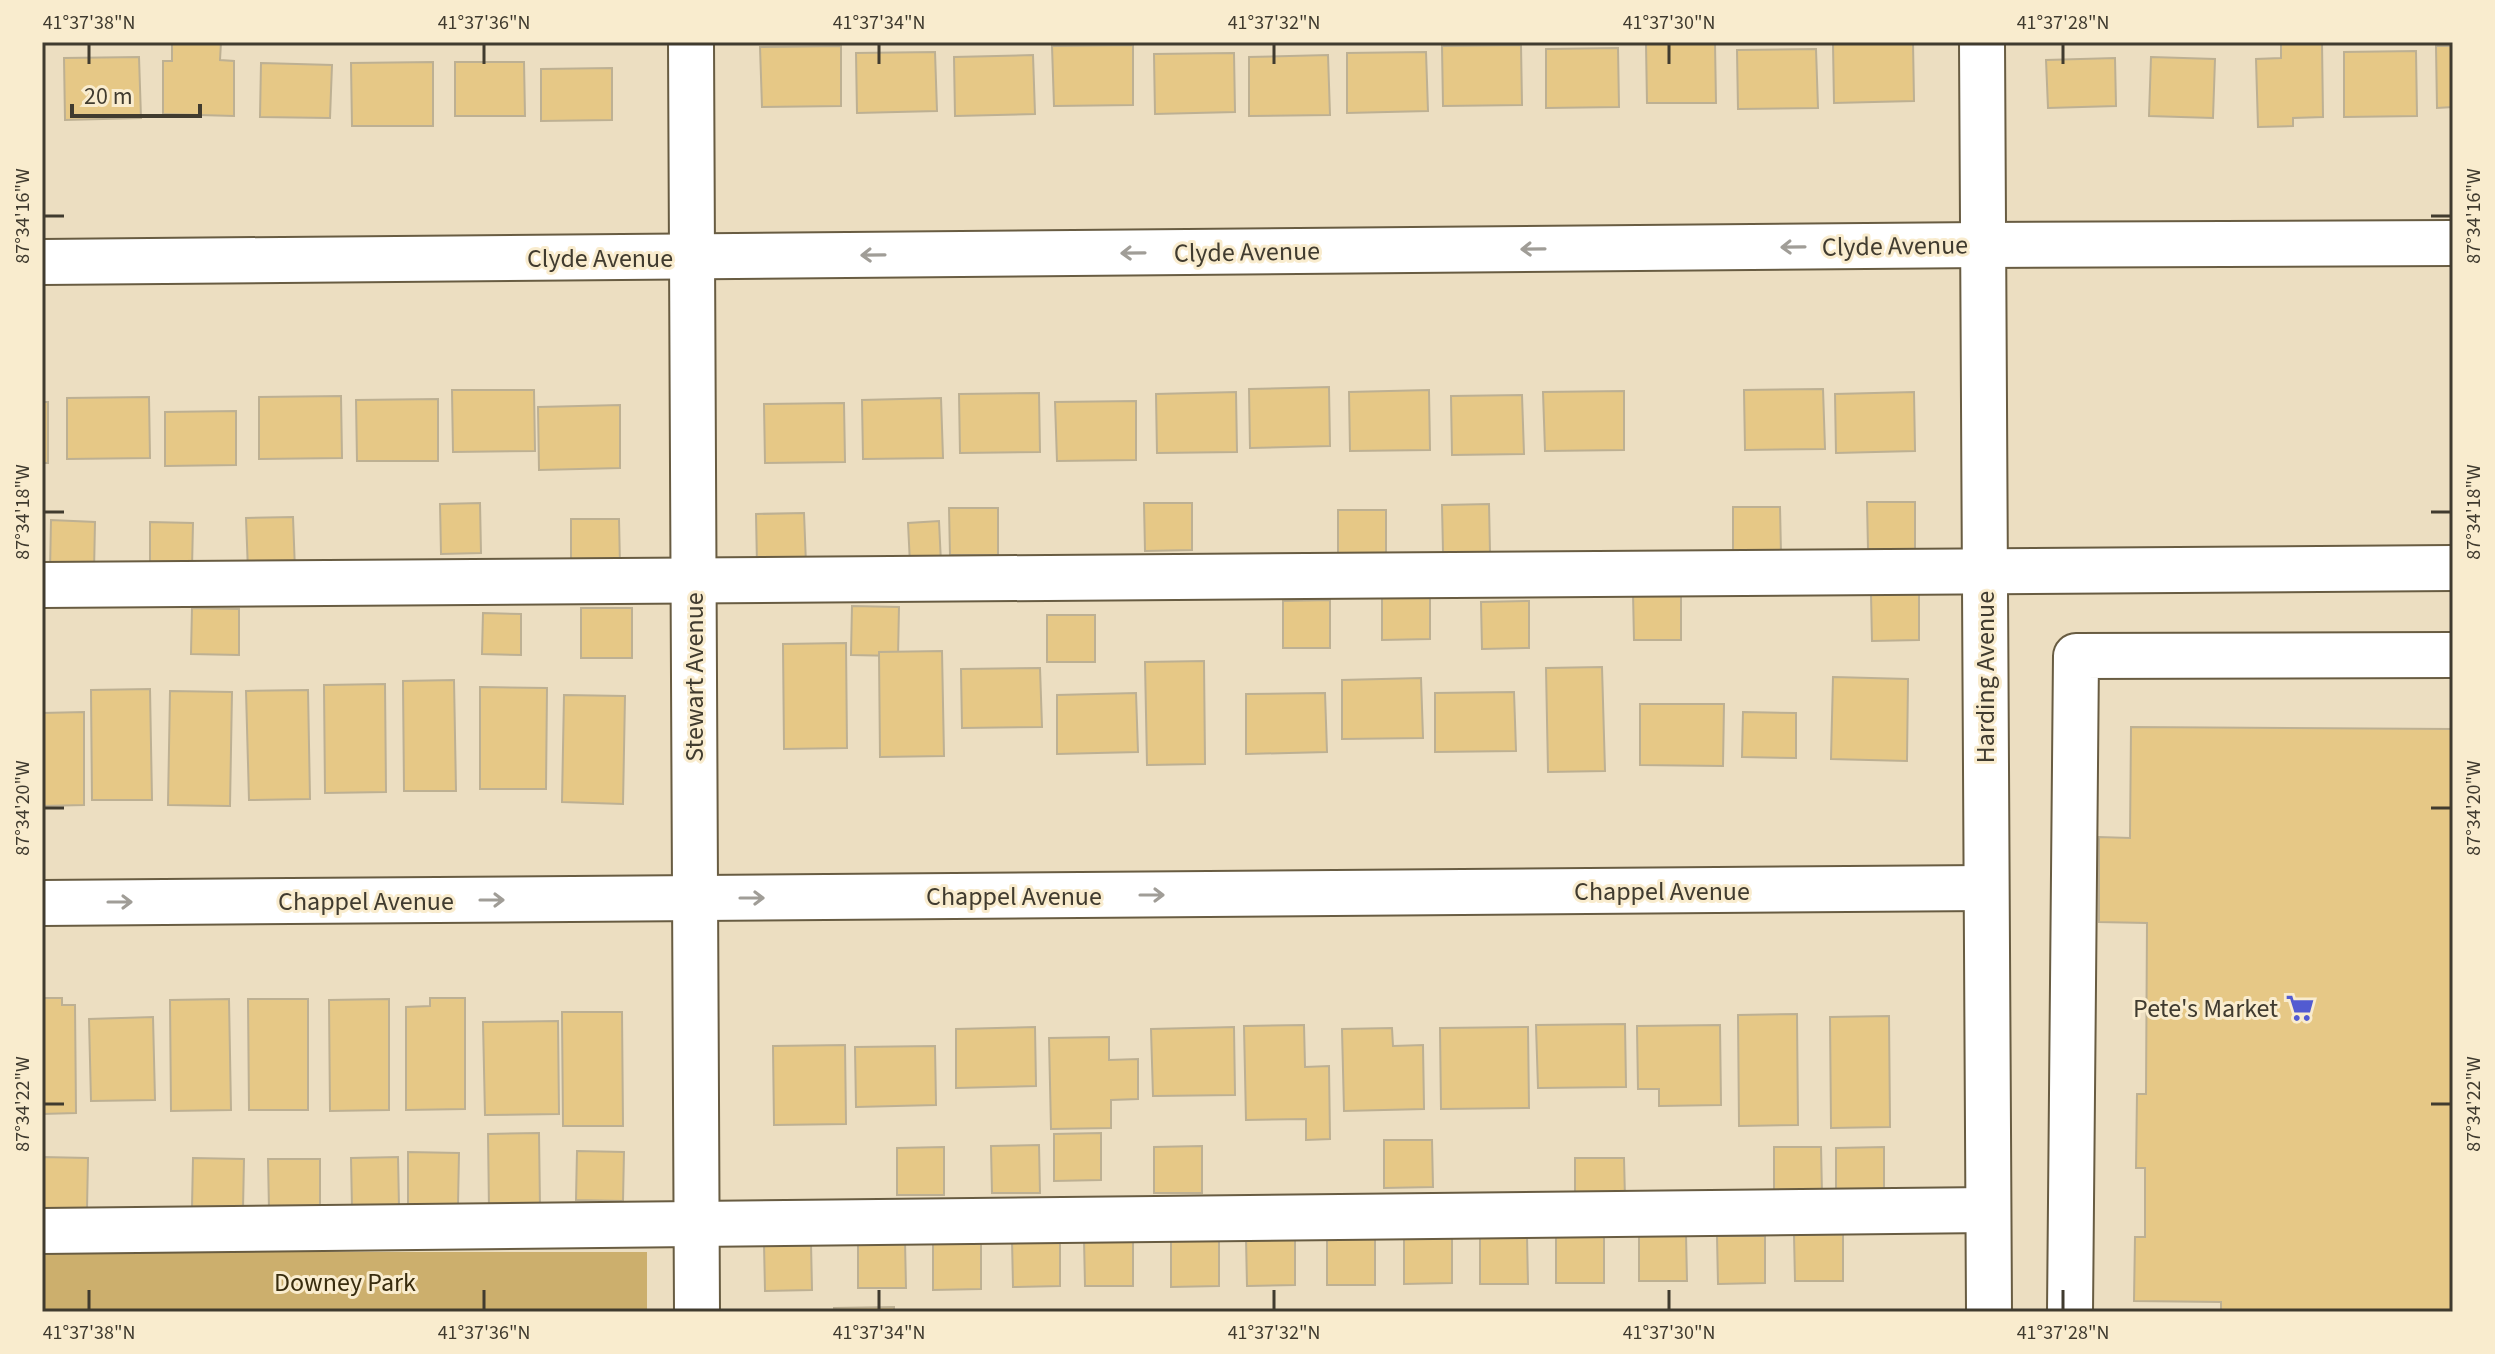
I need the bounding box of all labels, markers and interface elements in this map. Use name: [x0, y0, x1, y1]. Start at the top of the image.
text: 41°37'38"N: [43, 9, 135, 37]
text: 41°37'36"N: [438, 9, 530, 37]
text: 41°37'34"N: [833, 9, 925, 37]
text: 41°37'32"N: [1228, 9, 1320, 37]
text: 41°37'30"N: [1623, 9, 1715, 37]
text: 41°37'28"N: [2017, 9, 2109, 37]
scale bar: [72, 68, 200, 118]
text: 20 m: [84, 79, 133, 114]
text: 87°34'16"W: [9, 168, 37, 264]
text: 87°34'16"W: [2460, 168, 2488, 264]
street label: Clyde Avenue: [1822, 226, 1968, 266]
street label: Clyde Avenue: [1174, 232, 1320, 272]
one-way arrow: [1780, 239, 1807, 254]
street label: Clyde Avenue: [527, 240, 673, 277]
one-way arrow: [1520, 241, 1547, 257]
one-way arrow: [1120, 245, 1147, 261]
one-way arrow: [860, 247, 887, 263]
text: 87°34'18"W: [9, 464, 37, 560]
text: 87°34'18"W: [2460, 464, 2488, 560]
street label: Harding Avenue: [1967, 591, 2004, 763]
street label: Stewart Avenue: [676, 592, 713, 762]
text: 87°34'20"W: [9, 760, 37, 856]
text: 87°34'20"W: [2460, 760, 2488, 856]
street label: Chappel Avenue: [1574, 873, 1750, 910]
street label: Chappel Avenue: [926, 878, 1102, 915]
street label: Chappel Avenue: [278, 883, 454, 920]
one-way arrow: [1138, 887, 1165, 903]
one-way arrow: [738, 890, 765, 906]
one-way arrow: [478, 892, 505, 908]
one-way arrow: [106, 894, 133, 910]
place label: Pete's Market: [2133, 990, 2278, 1027]
supermarket icon: Pete's Market: [2285, 993, 2315, 1023]
text: 87°34'22"W: [9, 1056, 37, 1152]
text: 87°34'22"W: [2460, 1056, 2488, 1152]
park label: Downey Park: [274, 1264, 416, 1301]
text: 41°37'38"N: [43, 1319, 135, 1347]
text: 41°37'36"N: [438, 1319, 530, 1347]
text: 41°37'34"N: [833, 1319, 925, 1347]
text: 41°37'32"N: [1228, 1319, 1320, 1347]
text: 41°37'30"N: [1623, 1319, 1715, 1347]
text: 41°37'28"N: [2017, 1319, 2109, 1347]

